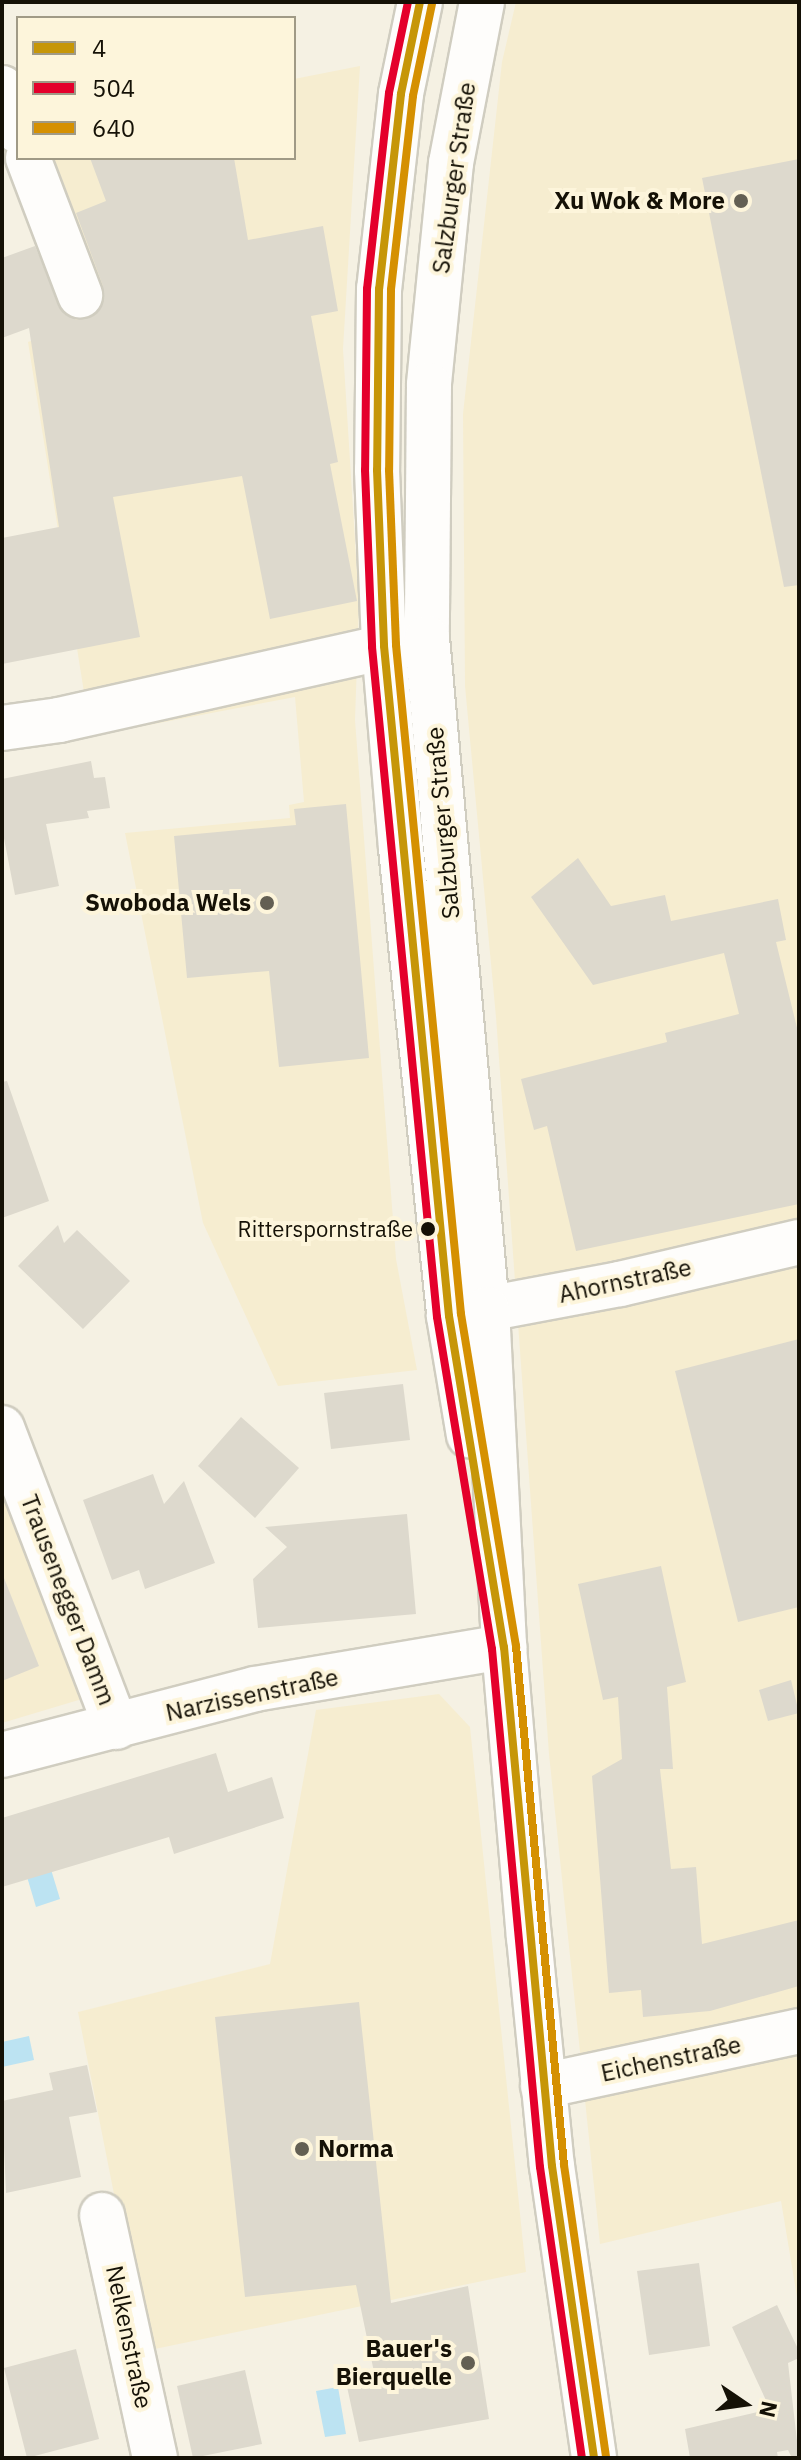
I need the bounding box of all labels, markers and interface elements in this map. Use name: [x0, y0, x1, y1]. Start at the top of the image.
legend: [16, 16, 296, 160]
text: 4: [92, 32, 106, 64]
text: 504: [92, 72, 135, 104]
street label: Salzburger Straße: [426, 81, 482, 275]
text: 640: [92, 112, 135, 144]
place label: Xu Wok & More: [554, 187, 725, 215]
marker: Xu Wok & More: [732, 192, 750, 210]
street label: Salzburger Straße: [420, 726, 466, 920]
place label: Swoboda Wels: [85, 889, 251, 917]
marker: Swoboda Wels: [258, 894, 276, 912]
place label: Ritterspornstraße: [238, 1216, 413, 1242]
marker: Ritterspornstraße: [420, 1221, 436, 1237]
street label: Ahornstraße: [556, 1253, 694, 1309]
street label: Trausenegger Damm: [15, 1491, 121, 1709]
street label: Narzissenstraße: [163, 1663, 341, 1727]
street label: Eichenstraße: [598, 2030, 744, 2088]
place label: Norma: [318, 2135, 394, 2163]
marker: Norma: [293, 2140, 311, 2158]
street label: Nelkenstraße: [100, 2263, 158, 2411]
place label: Bauer's Bierquelle: [336, 2335, 452, 2391]
marker: Bauer's Bierquelle: [459, 2354, 477, 2372]
north arrow: [705, 2364, 785, 2444]
text: N: [753, 2398, 785, 2421]

